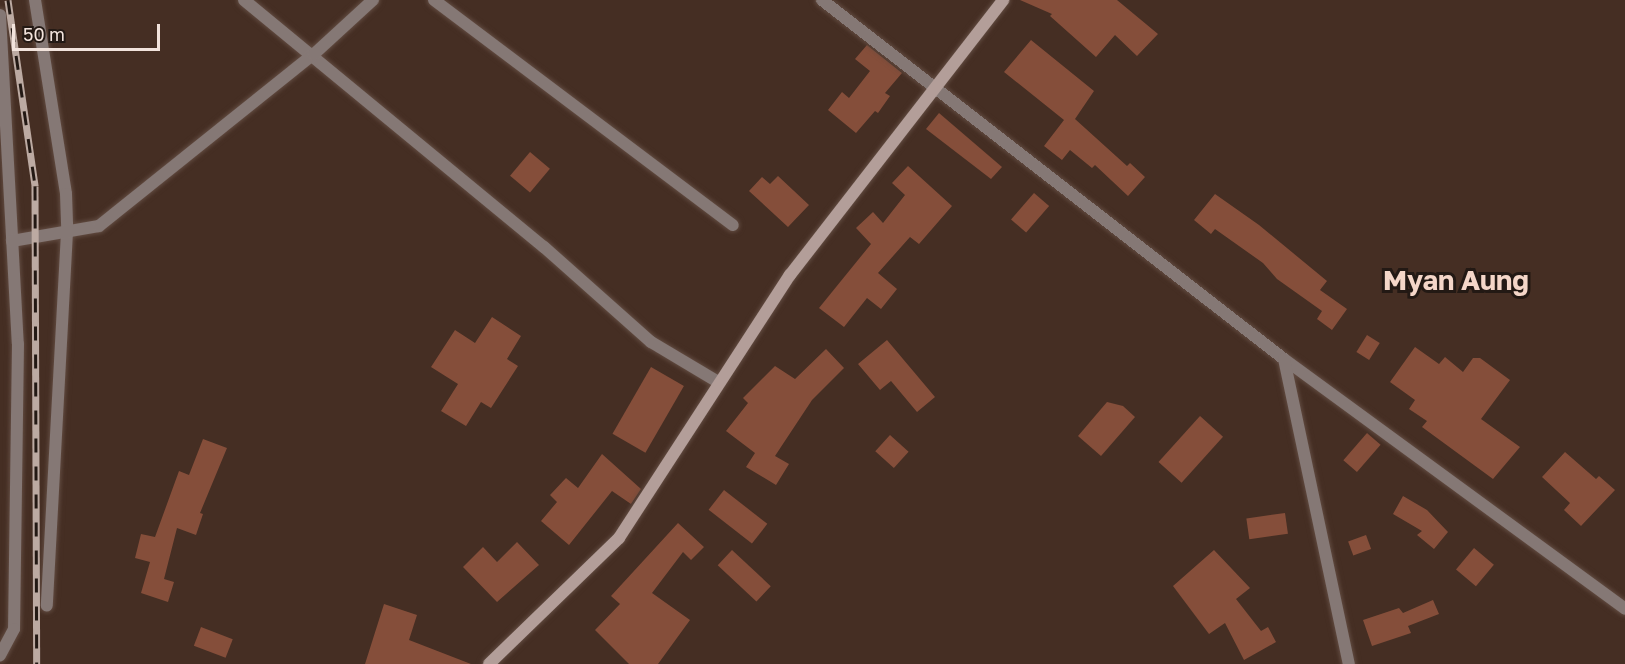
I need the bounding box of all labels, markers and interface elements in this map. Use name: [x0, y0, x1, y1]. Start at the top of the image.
scale bar: [15, 12, 164, 50]
text: 50 m: [23, 23, 65, 45]
district label: Myan Aung: [1383, 265, 1529, 297]

